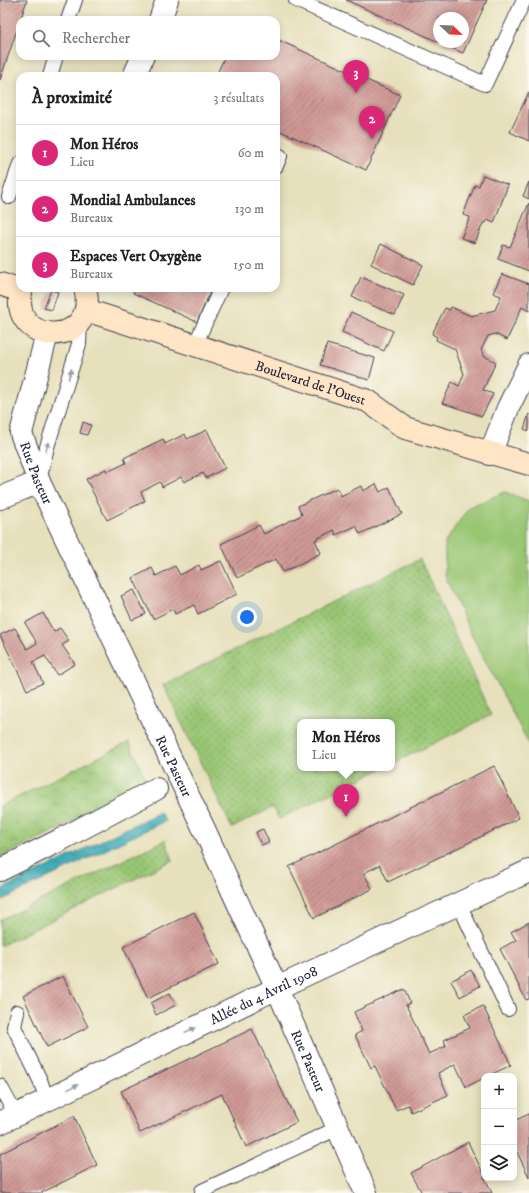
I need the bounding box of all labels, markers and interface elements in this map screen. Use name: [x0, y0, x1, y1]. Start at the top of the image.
north arrow: [433, 12, 469, 48]
search box: [16, 16, 280, 60]
icon: search: [30, 27, 52, 49]
text: Rechercher: [62, 29, 130, 48]
pin: 3: [343, 60, 369, 93]
text: À proximité: [32, 87, 112, 109]
text: 3 résultats: [213, 90, 264, 106]
pin: 2: [359, 106, 385, 139]
text: Mon Héros: [70, 135, 138, 154]
text: 1: [43, 145, 47, 161]
text: 60 m: [238, 145, 264, 161]
text: Lieu: [70, 154, 94, 170]
text: Mondial Ambulances: [70, 191, 195, 210]
text: 2: [42, 201, 48, 217]
text: 130 m: [235, 201, 264, 217]
text: Bureaux: [70, 210, 113, 226]
text: Espaces Vert Oxygène: [70, 247, 202, 266]
text: 3: [43, 257, 47, 273]
text: 150 m: [233, 257, 264, 273]
text: Bureaux: [70, 266, 113, 282]
street label: Boulevard de l'Ouest: [253, 357, 368, 410]
one-way arrow: [67, 368, 73, 380]
street label: Rue Pasteur: [15, 439, 57, 508]
one-way arrow: [45, 440, 51, 453]
your location: [237, 607, 257, 627]
popup: [297, 719, 395, 771]
text: Mon Héros: [312, 728, 380, 747]
street label: Rue Pasteur: [151, 733, 196, 801]
text: Lieu: [312, 747, 336, 763]
pin: 1: [333, 784, 359, 817]
street label: Allée du 4 Avril 1908: [207, 962, 321, 1029]
one-way arrow: [184, 1027, 195, 1033]
street label: Rue Pasteur: [286, 1027, 329, 1096]
map controls: [481, 1073, 517, 1181]
button: +: [481, 1073, 517, 1109]
one-way arrow: [67, 1084, 78, 1090]
button: −: [481, 1109, 517, 1145]
button: layers: [481, 1145, 517, 1181]

